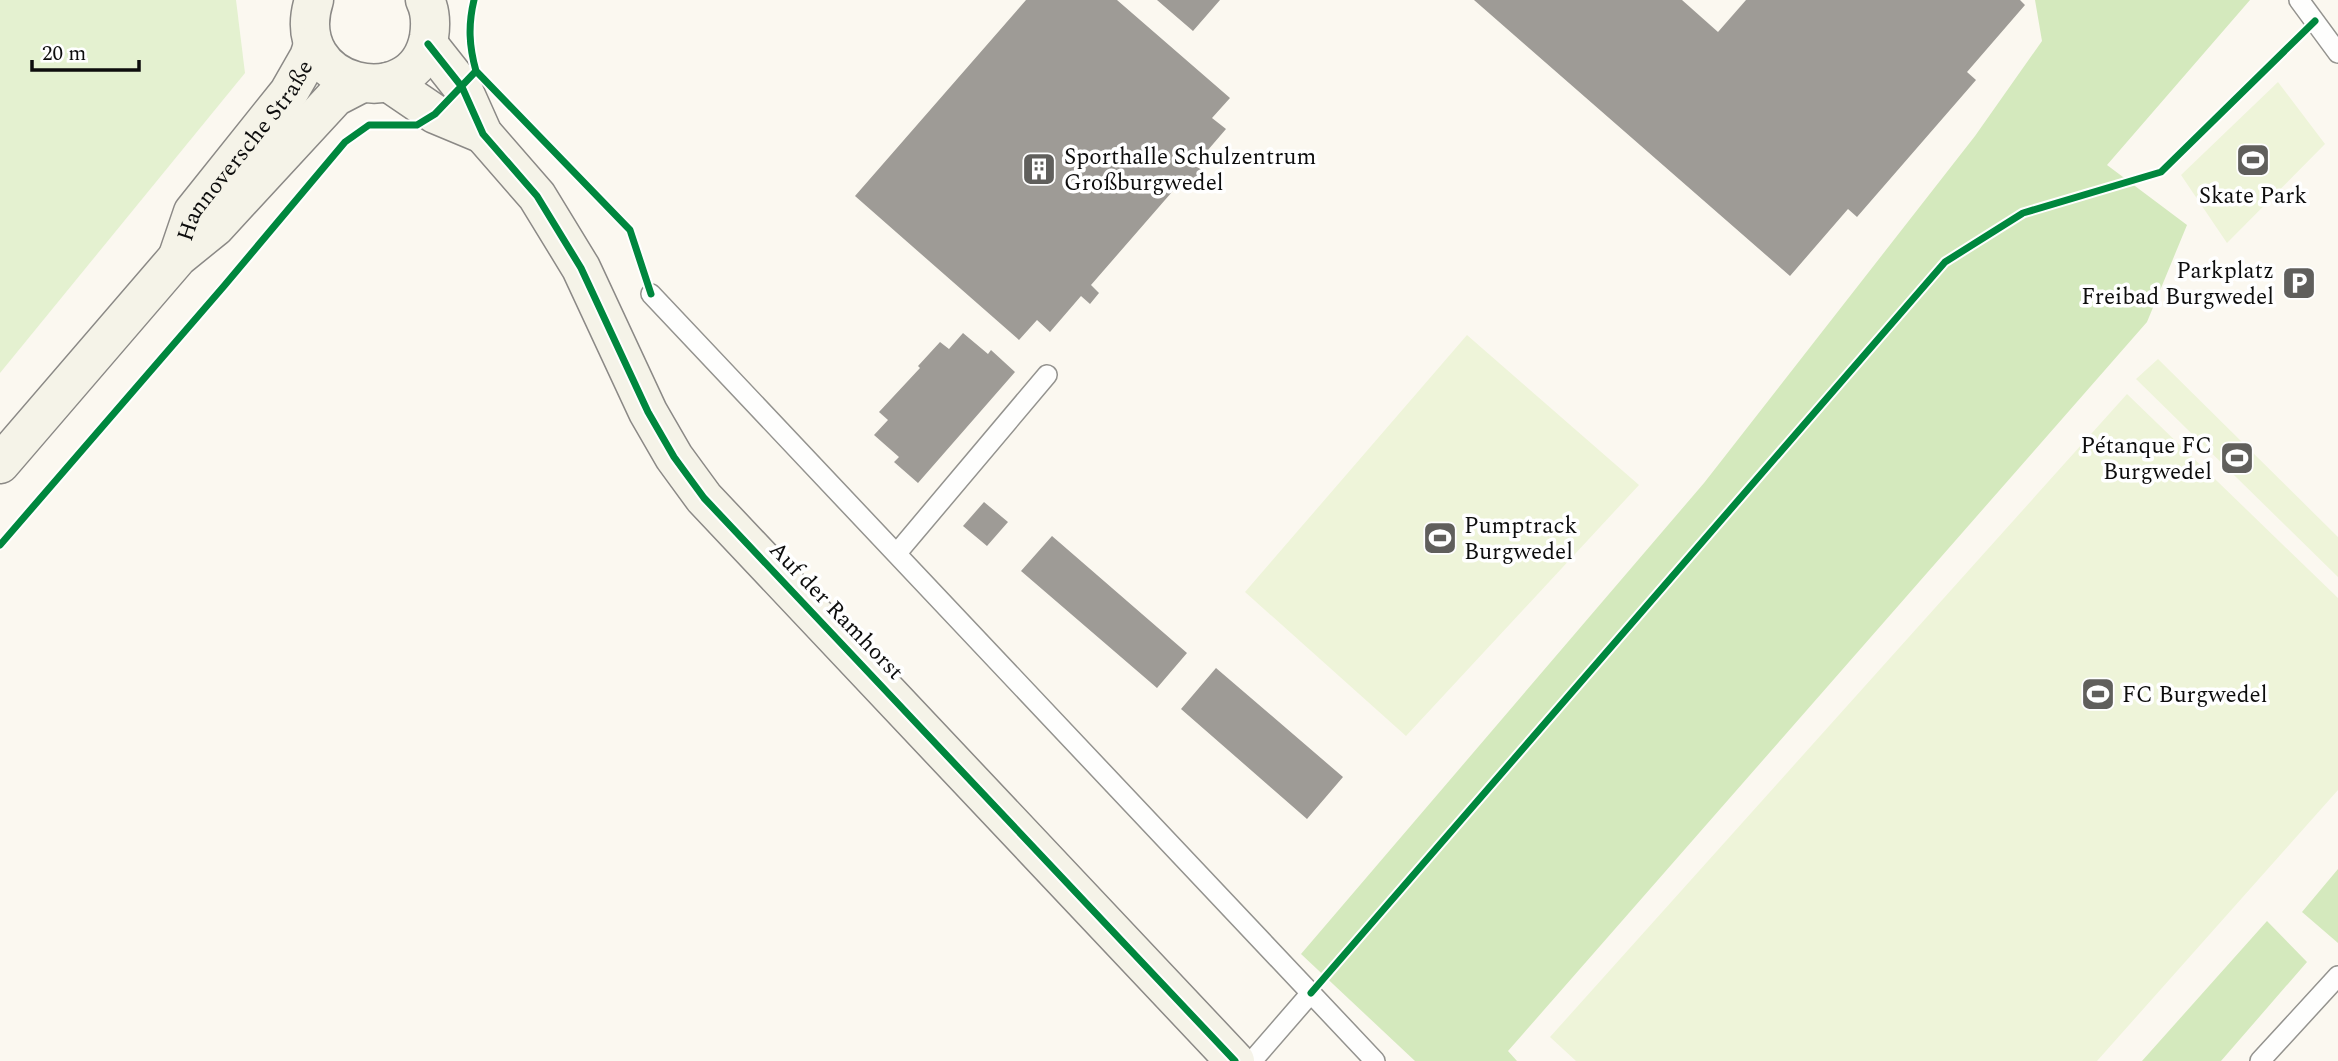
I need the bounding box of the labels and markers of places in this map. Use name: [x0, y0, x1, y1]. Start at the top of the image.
place label: Sporthalle Schulzentrum Großburgwedel: [1064, 140, 1316, 201]
sports icon: Skate Park: [2234, 141, 2272, 179]
building icon: Sporthalle Schulzentrum Großburgwedel: [1020, 150, 1058, 188]
place label: Skate Park: [2199, 179, 2307, 214]
place label: Parkplatz Freibad Burgwedel: [2081, 254, 2274, 315]
parking icon: Parkplatz Freibad Burgwedel: [2280, 264, 2318, 302]
place label: Pétanque FC Burgwedel: [2080, 429, 2212, 490]
sports icon: Pétanque FC Burgwedel: [2218, 439, 2256, 477]
place label: Pumptrack Burgwedel: [1464, 509, 1577, 570]
sports icon: Pumptrack Burgwedel: [1421, 519, 1459, 557]
sports icon: FC Burgwedel: [2079, 675, 2117, 713]
place label: FC Burgwedel: [2122, 678, 2268, 713]

